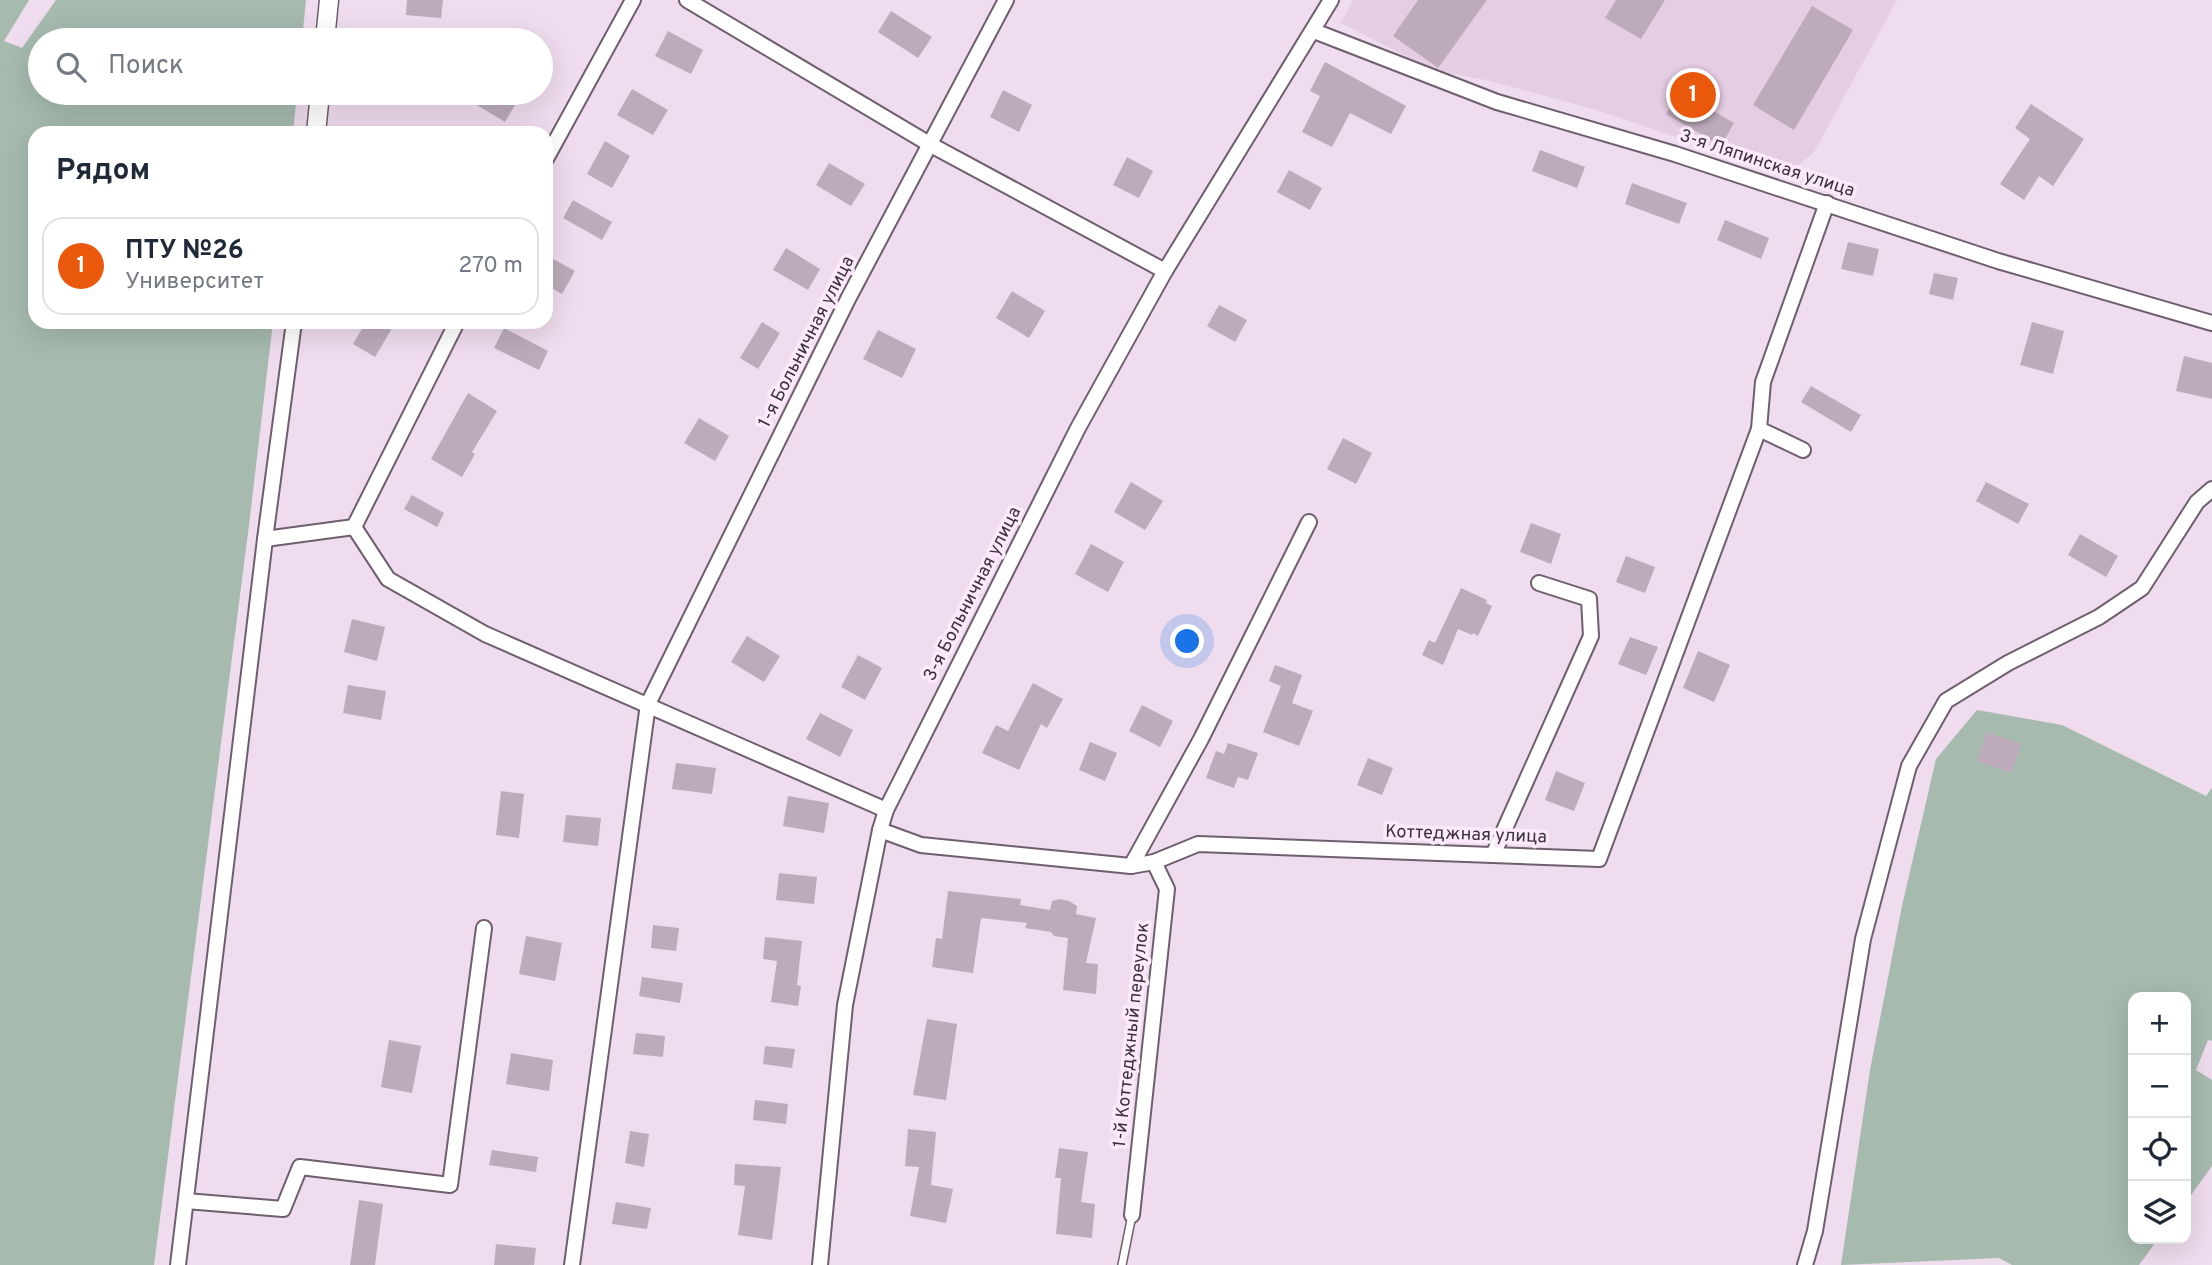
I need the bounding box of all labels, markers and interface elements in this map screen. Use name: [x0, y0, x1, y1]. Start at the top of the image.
search box: [28, 28, 553, 105]
icon: search: [52, 48, 90, 86]
text: Поиск: [108, 50, 184, 83]
pin: 1: [1670, 69, 1716, 121]
street label: 3-я Ляпинская улица: [1677, 125, 1857, 203]
text: Рядом: [56, 153, 150, 190]
text: ПТУ №26: [125, 235, 244, 268]
text: 1: [76, 252, 86, 281]
text: 270 m: [458, 252, 523, 281]
street label: 1-я Больничная улица: [754, 252, 860, 432]
text: Университет: [125, 268, 264, 297]
street label: 3-я Больничная улица: [919, 503, 1027, 685]
your location: [1170, 624, 1204, 658]
street label: Коттеджная улица: [1385, 821, 1547, 849]
street label: 1-й Коттеджный переулок: [1109, 921, 1155, 1149]
map controls: [2128, 992, 2191, 1244]
button: +: [2128, 992, 2191, 1055]
button: −: [2128, 1055, 2191, 1118]
button: locate: [2128, 1118, 2191, 1181]
button: layers: [2128, 1181, 2191, 1244]

